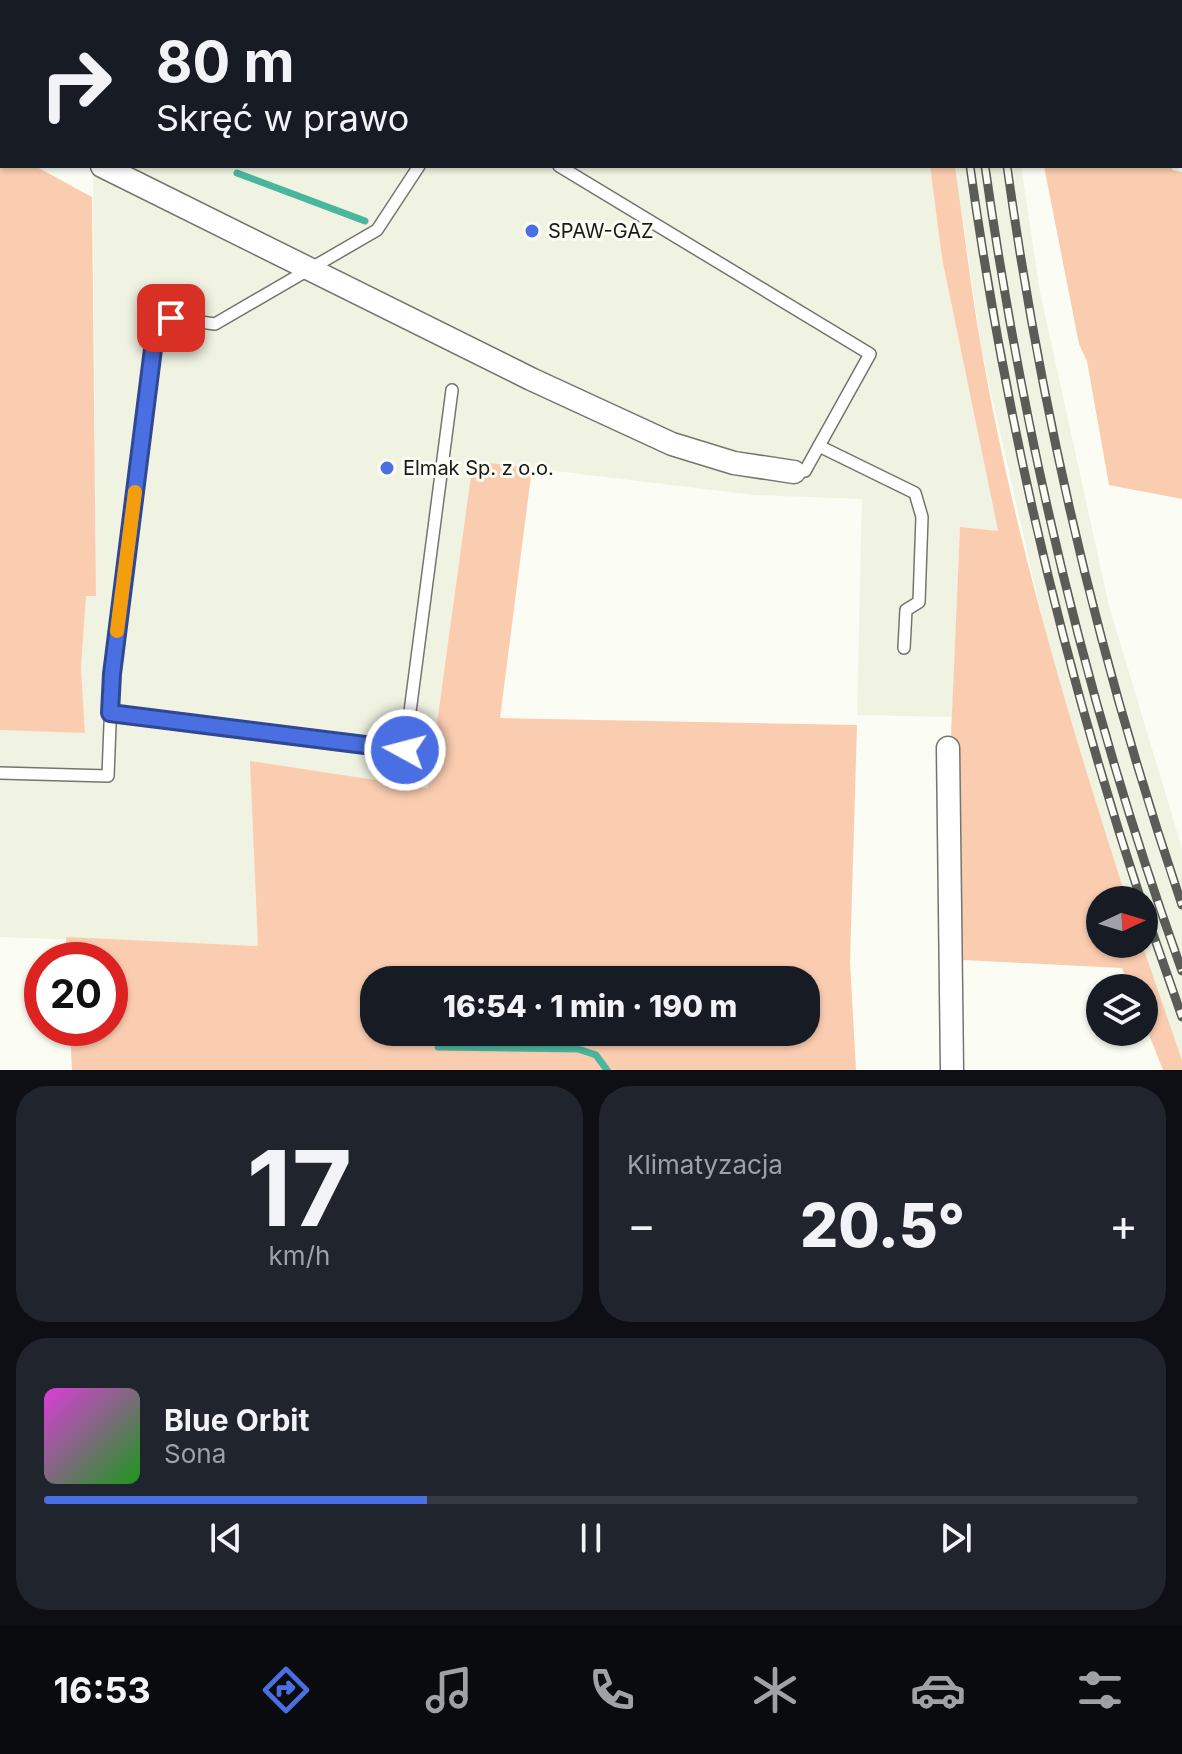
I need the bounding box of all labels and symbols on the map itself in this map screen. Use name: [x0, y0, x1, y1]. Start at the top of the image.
place label: SPAW-GAZ: [548, 219, 654, 243]
marker: SPAW-GAZ: [523, 222, 541, 240]
pin: [137, 284, 205, 352]
place label: Elmak Sp. z o.o.: [403, 456, 554, 480]
marker: Elmak Sp. z o.o.: [378, 459, 396, 477]
position arrow: [363, 708, 447, 792]
north arrow: [1086, 886, 1158, 958]
speed limit sign: 20: [24, 942, 128, 1046]

